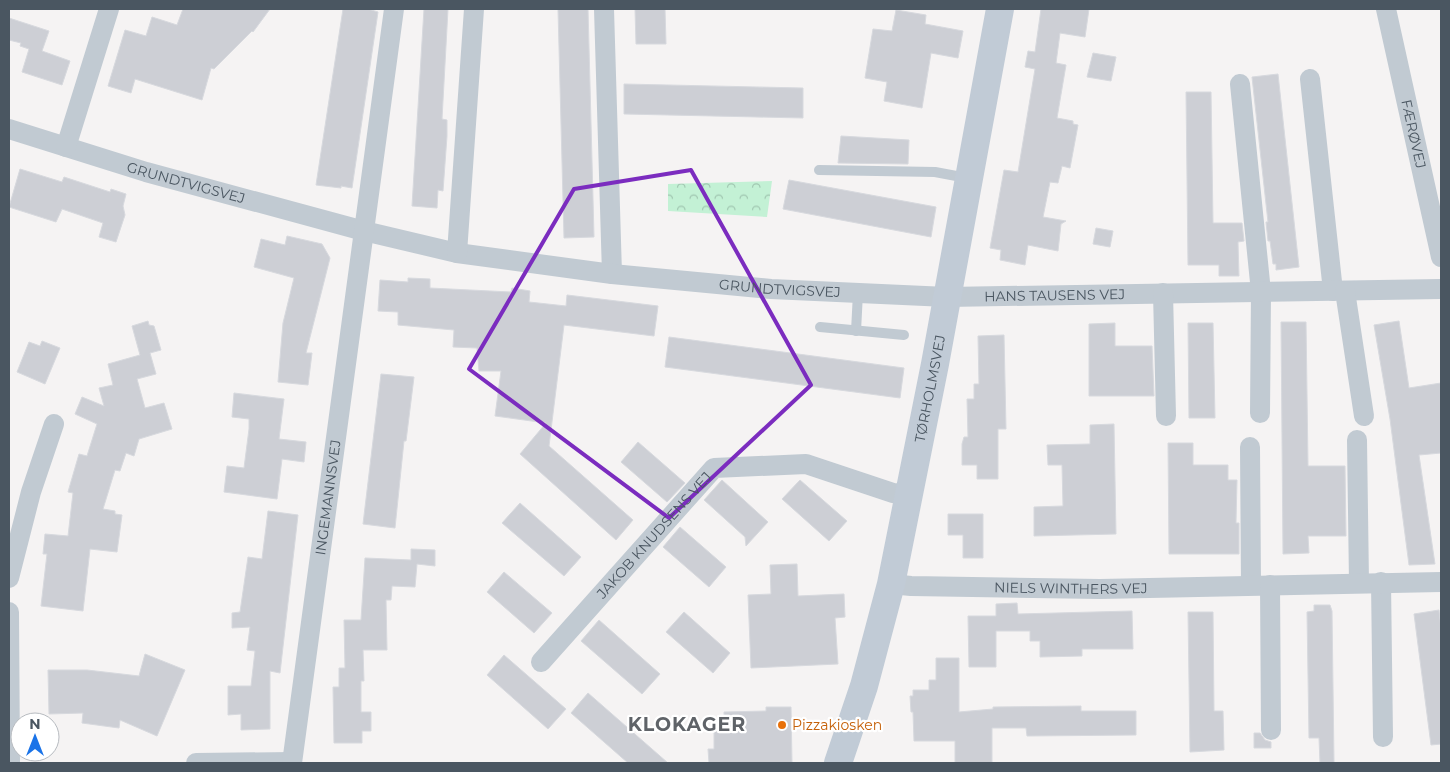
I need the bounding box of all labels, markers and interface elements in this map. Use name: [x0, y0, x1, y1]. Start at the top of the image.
street label: FÆRØVEJ: [1397, 98, 1430, 170]
street label: GRUNDTVIGSVEJ: [125, 158, 247, 207]
street label: GRUNDTVIGSVEJ: [718, 275, 841, 301]
street label: HANS TAUSENS VEJ: [984, 285, 1125, 305]
street label: TØRHOLMSVEJ: [911, 333, 949, 444]
street label: INGEMANNSVEJ: [311, 438, 345, 556]
street label: JAKOB KNUDSENS VEJ: [592, 468, 715, 603]
street label: NIELS WINTHERS VEJ: [994, 578, 1148, 598]
north arrow: [10, 712, 60, 762]
district label: KLOKAGER: [628, 713, 746, 736]
text: N: [29, 715, 41, 733]
place label: Pizzakiosken: [792, 716, 882, 734]
marker: Pizzakiosken: [776, 719, 788, 731]

